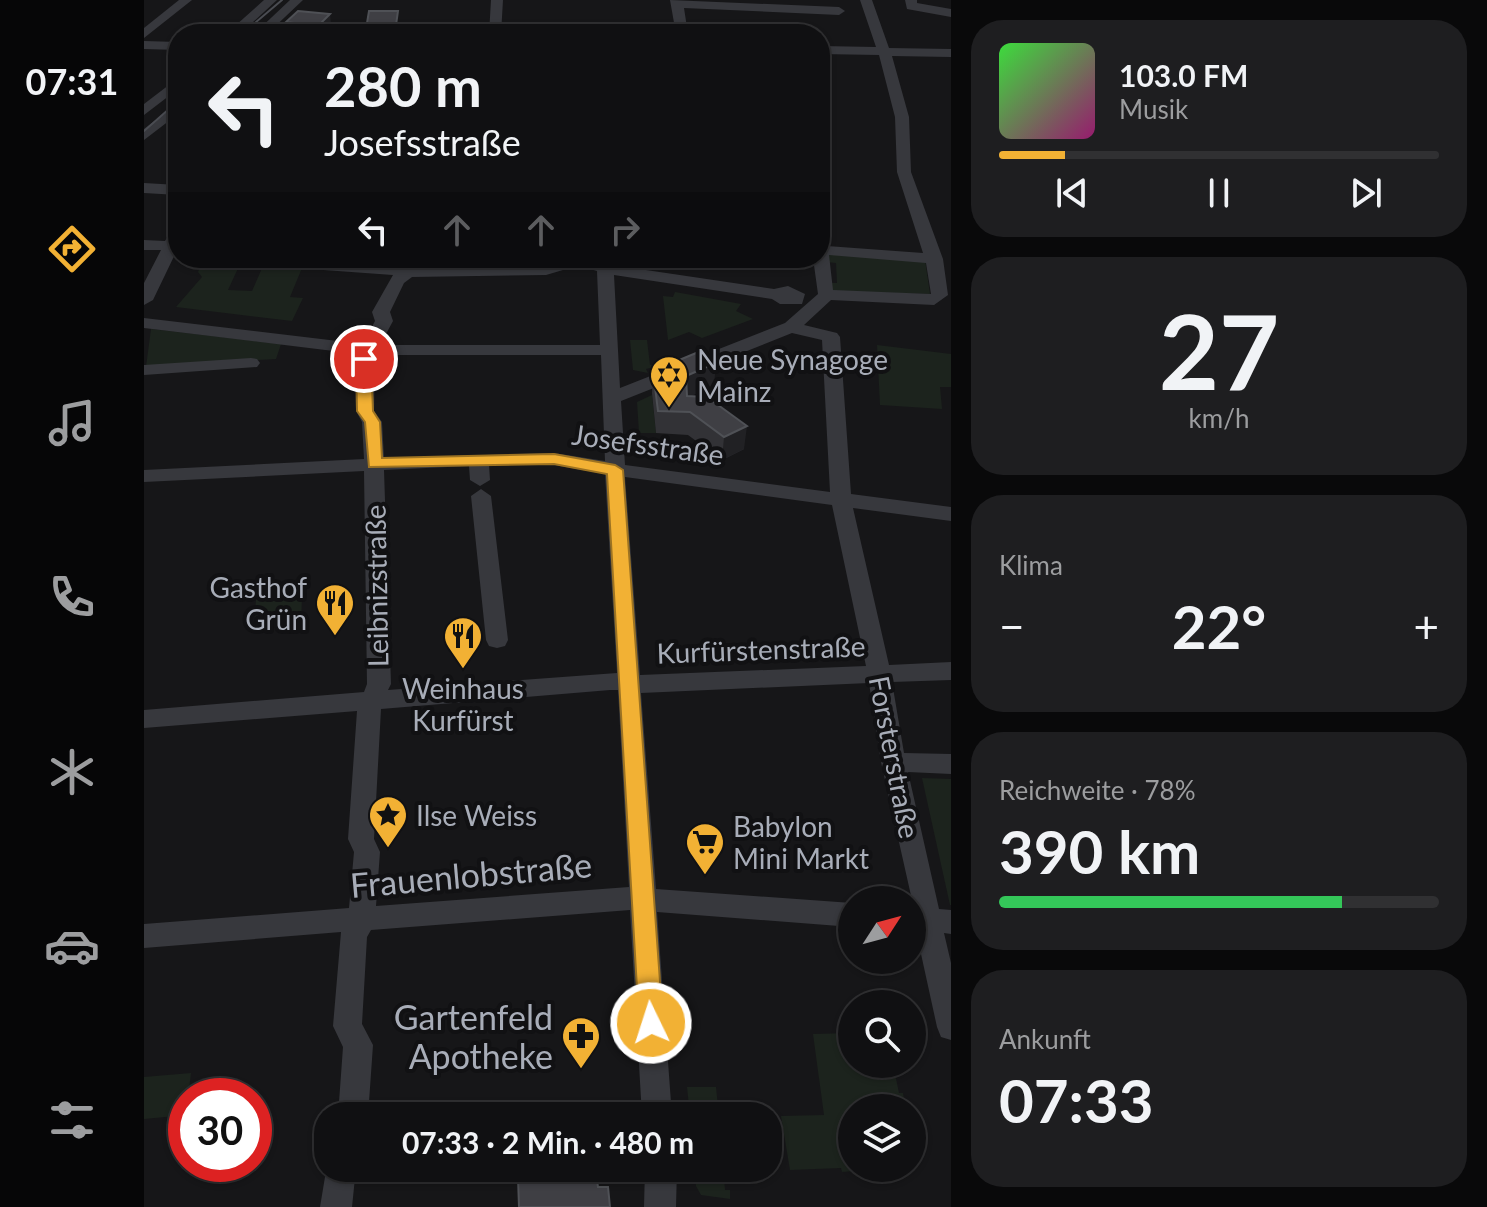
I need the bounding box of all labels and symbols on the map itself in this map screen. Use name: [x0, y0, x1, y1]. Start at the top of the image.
pin: [330, 325, 398, 393]
place label: Neue Synagoge Mainz: [697, 342, 888, 408]
synagogue icon: Neue Synagoge Mainz: [648, 354, 690, 409]
street label: Josefsstraße: [570, 417, 726, 471]
street label: Leibnizstraße: [358, 504, 394, 668]
place label: Gasthof Grün: [210, 570, 307, 636]
restaurant icon: Gasthof Grün: [314, 582, 356, 637]
restaurant icon: Weinhaus Kurfürst: [442, 615, 484, 670]
street label: Kurfürstenstraße: [656, 628, 866, 670]
place label: Weinhaus Kurfürst: [402, 671, 524, 737]
street label: Forsterstraße: [863, 673, 927, 841]
place icon: Ilse Weiss: [367, 794, 409, 849]
place label: Ilse Weiss: [416, 798, 537, 832]
place label: Babylon Mini Markt: [733, 809, 869, 875]
supermarket icon: Babylon Mini Markt: [684, 821, 726, 876]
street label: Frauenlobstraße: [348, 843, 594, 905]
north arrow: [838, 886, 926, 974]
position arrow: [609, 981, 693, 1065]
place label: Gartenfeld Apotheke: [394, 996, 553, 1076]
pharmacy icon: Gartenfeld Apotheke: [560, 1015, 602, 1070]
speed limit sign: 30: [168, 1078, 272, 1182]

